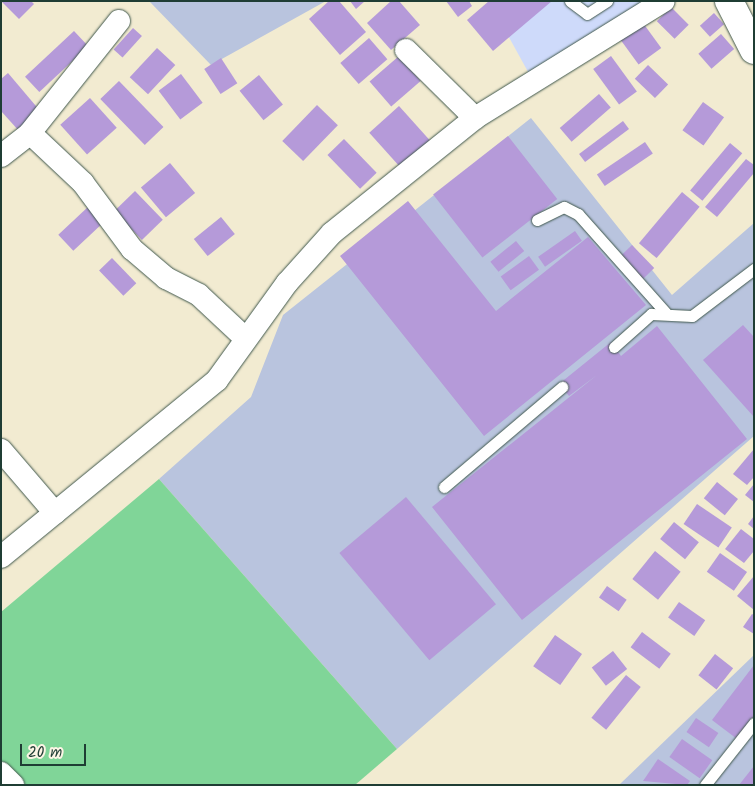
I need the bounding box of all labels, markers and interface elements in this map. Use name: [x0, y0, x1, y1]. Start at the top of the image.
scale bar: [22, 734, 89, 766]
text: 20 m: [28, 741, 62, 765]

